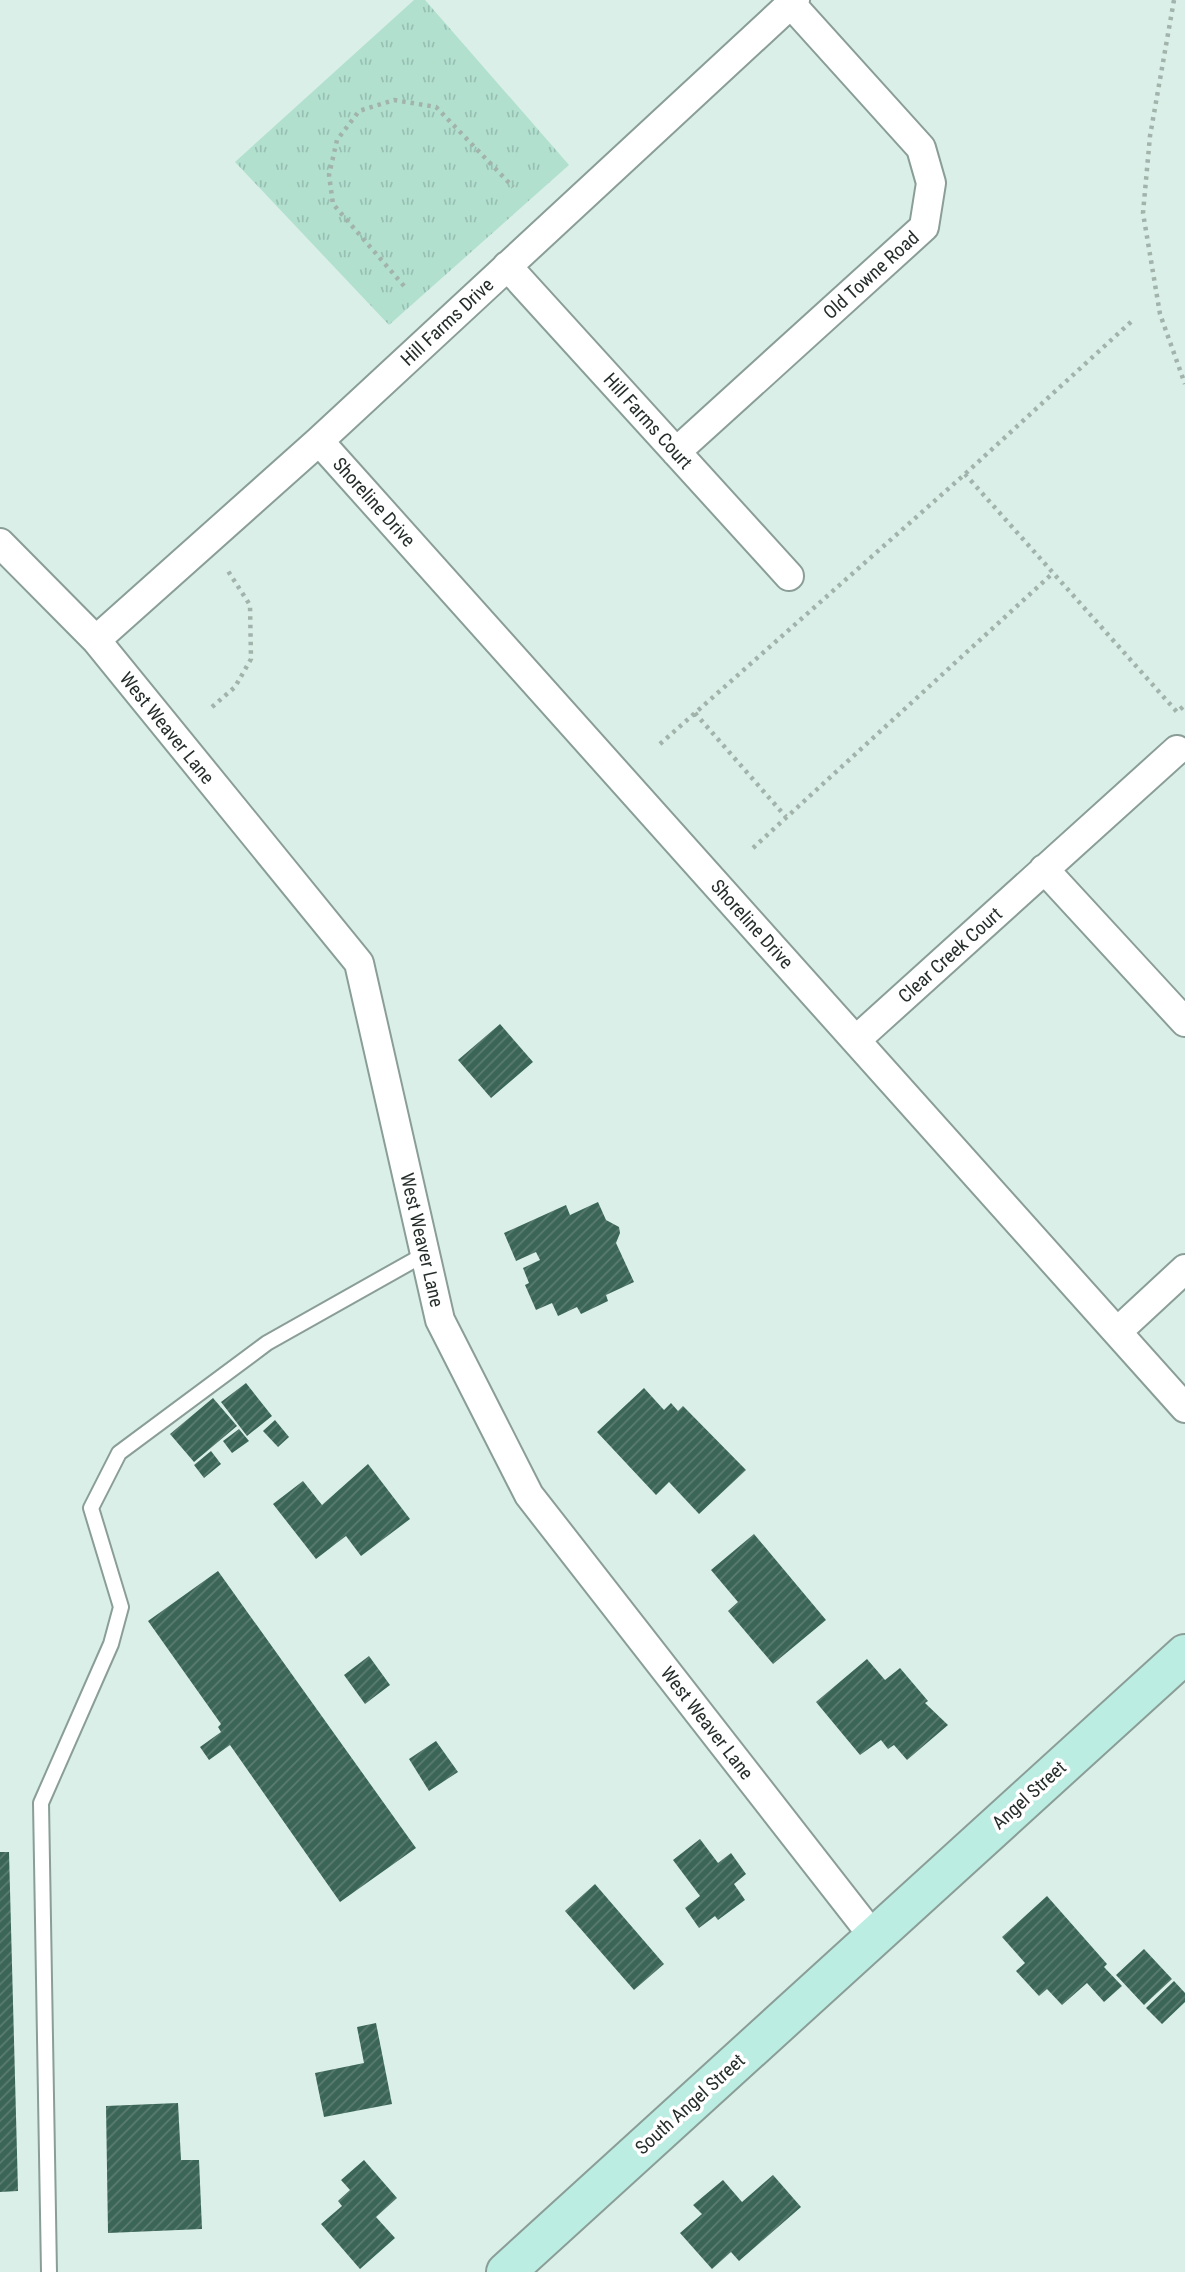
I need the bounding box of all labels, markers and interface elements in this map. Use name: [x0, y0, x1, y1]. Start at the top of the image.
street label: Old Towne Road: [818, 226, 924, 324]
street label: Hill Farms Drive: [396, 273, 498, 371]
street label: Hill Farms Court: [599, 368, 697, 474]
street label: Shoreline Drive: [328, 453, 420, 551]
street label: West Weaver Lane: [115, 667, 219, 789]
street label: Shoreline Drive: [706, 875, 798, 973]
street label: Clear Creek Court: [893, 902, 1007, 1008]
street label: West Weaver Lane: [395, 1171, 449, 1309]
street label: West Weaver Lane: [656, 1662, 758, 1784]
street label: Angel Street: [987, 1756, 1071, 1834]
street label: South Angel Street: [630, 2049, 750, 2159]

